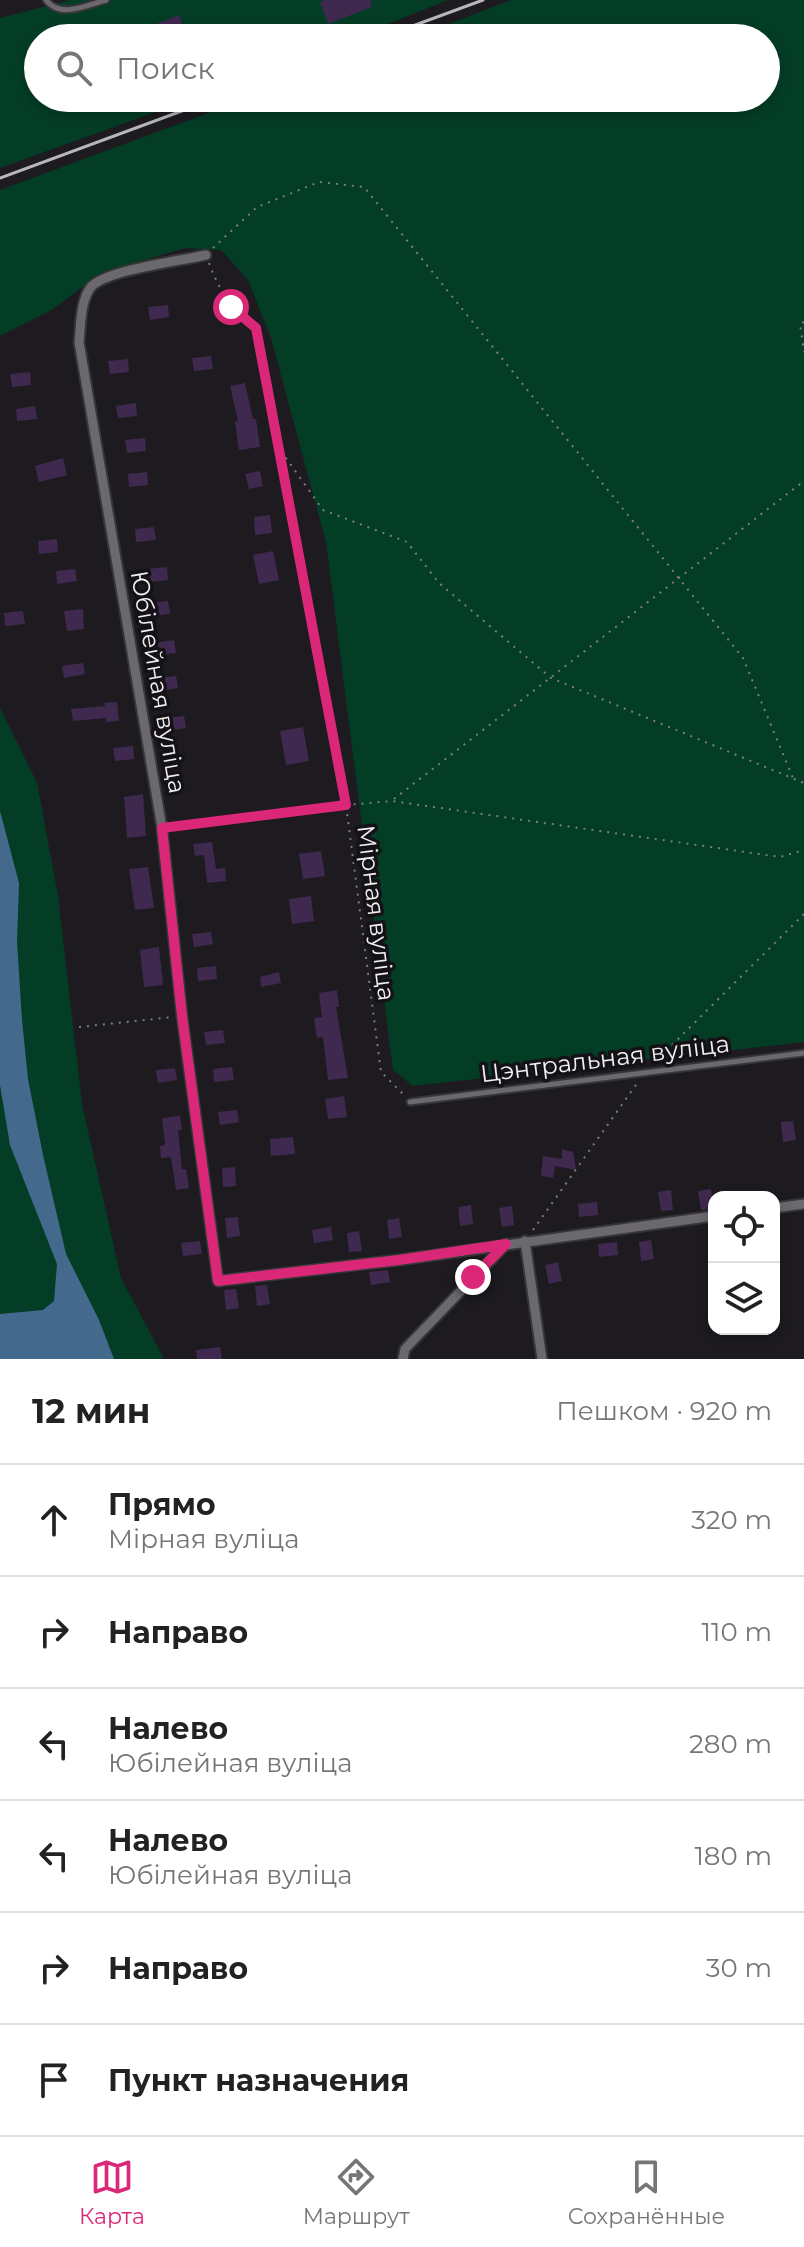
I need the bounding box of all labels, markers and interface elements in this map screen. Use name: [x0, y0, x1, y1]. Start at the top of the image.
search box: [24, 24, 780, 112]
icon: search: [52, 46, 96, 90]
text: Поиск: [116, 50, 215, 87]
route start: [213, 289, 249, 325]
street label: Юбілейная вуліца: [125, 568, 192, 796]
street label: Мірная вуліца: [351, 823, 402, 1002]
street label: Цэнтральная вуліца: [479, 1029, 731, 1088]
map controls: [708, 1191, 780, 1335]
button: locate: [708, 1191, 780, 1263]
route end: [455, 1259, 491, 1295]
button: layers: [708, 1263, 780, 1335]
text: 12 мин: [32, 1390, 150, 1432]
text: Пешком · 920 m: [556, 1395, 772, 1427]
text: Прямо: [108, 1486, 216, 1523]
icon: ahead: [32, 1498, 76, 1542]
text: 320 m: [691, 1504, 772, 1536]
text: Мірная вуліца: [108, 1523, 299, 1555]
icon: right: [32, 1610, 76, 1654]
text: Направо: [108, 1614, 248, 1651]
text: 110 m: [702, 1616, 772, 1648]
text: Налево: [108, 1710, 228, 1747]
icon: left: [32, 1722, 76, 1766]
text: 280 m: [689, 1728, 772, 1760]
text: Юбілейная вуліца: [108, 1747, 352, 1779]
text: Налево: [108, 1822, 228, 1859]
icon: left: [32, 1834, 76, 1878]
text: 180 m: [694, 1840, 772, 1872]
text: Юбілейная вуліца: [108, 1859, 352, 1891]
icon: right: [32, 1946, 76, 1990]
text: Направо: [108, 1950, 248, 1987]
text: 30 m: [706, 1952, 772, 1984]
icon: arrive: [32, 2058, 76, 2102]
text: Пункт назначения: [108, 2062, 409, 2099]
tab: Карта: [79, 2155, 145, 2230]
tab: Маршрут: [303, 2155, 410, 2230]
tab: Сохранённые: [568, 2155, 725, 2230]

